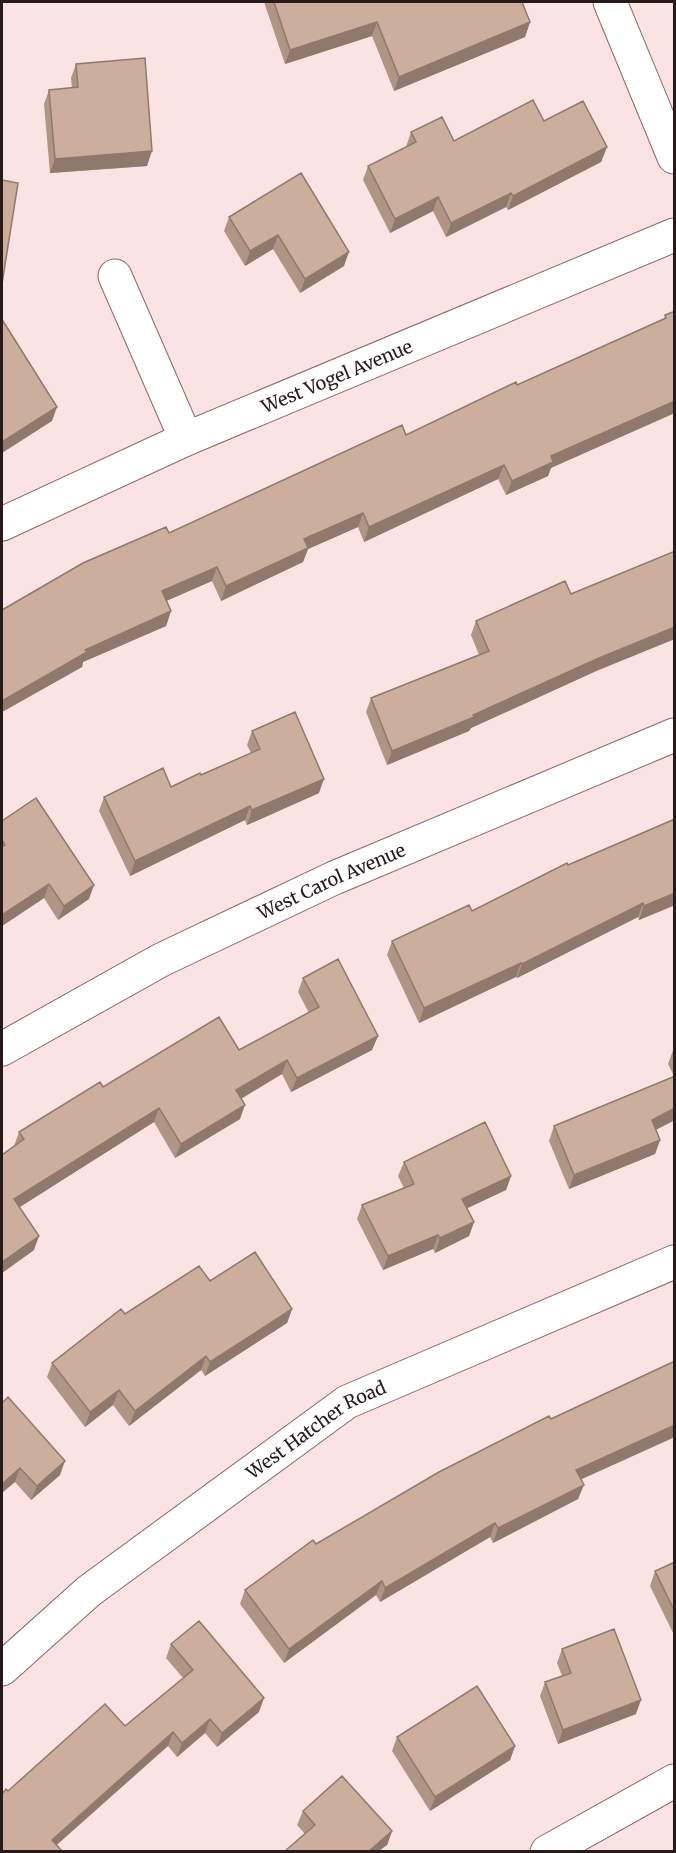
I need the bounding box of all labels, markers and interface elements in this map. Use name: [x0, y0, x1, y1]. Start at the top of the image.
street label: West Vogel Avenue: [257, 334, 416, 418]
street label: West Carol Avenue: [253, 838, 409, 925]
street label: West Hatcher Road: [241, 1375, 389, 1484]

